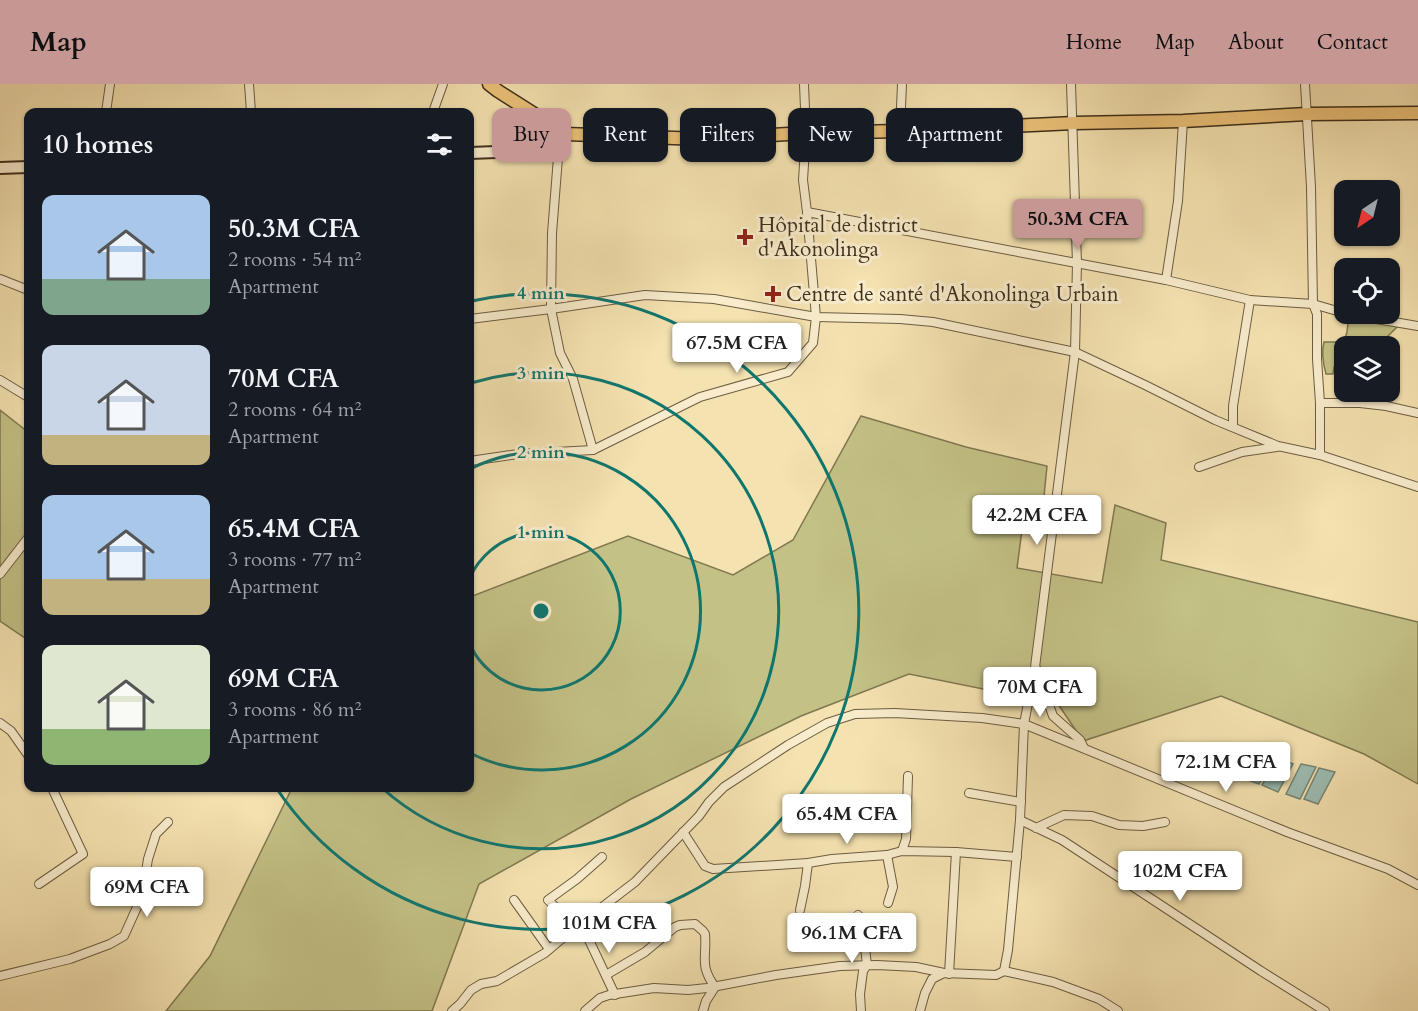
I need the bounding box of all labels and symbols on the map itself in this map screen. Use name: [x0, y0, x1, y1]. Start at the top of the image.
north arrow: [1334, 180, 1400, 246]
pin: 50.3M CFA: [1009, 199, 1147, 250]
place label: Hôpital de district d'Akonolinga: [758, 211, 918, 264]
marker: Hôpital de district d'Akonolinga: [736, 228, 754, 246]
place label: Centre de santé d'Akonolinga Urbain: [786, 280, 1119, 309]
text: 4 min: [517, 281, 565, 306]
marker: Centre de santé d'Akonolinga Urbain: [764, 285, 782, 303]
pin: 67.5M CFA: [668, 323, 806, 374]
text: 3 min: [517, 361, 565, 386]
text: 2 min: [517, 440, 565, 465]
pin: 42.2M CFA: [968, 495, 1106, 546]
text: 1 min: [517, 520, 565, 545]
centre of rings: [531, 601, 551, 621]
pin: 70M CFA: [985, 667, 1095, 718]
pin: 72.1M CFA: [1157, 742, 1295, 793]
pin: 65.4M CFA: [778, 794, 916, 845]
pin: 102M CFA: [1118, 851, 1242, 902]
pin: 69M CFA: [92, 867, 202, 918]
pin: 101M CFA: [547, 903, 671, 954]
pin: 96.1M CFA: [783, 913, 921, 964]

